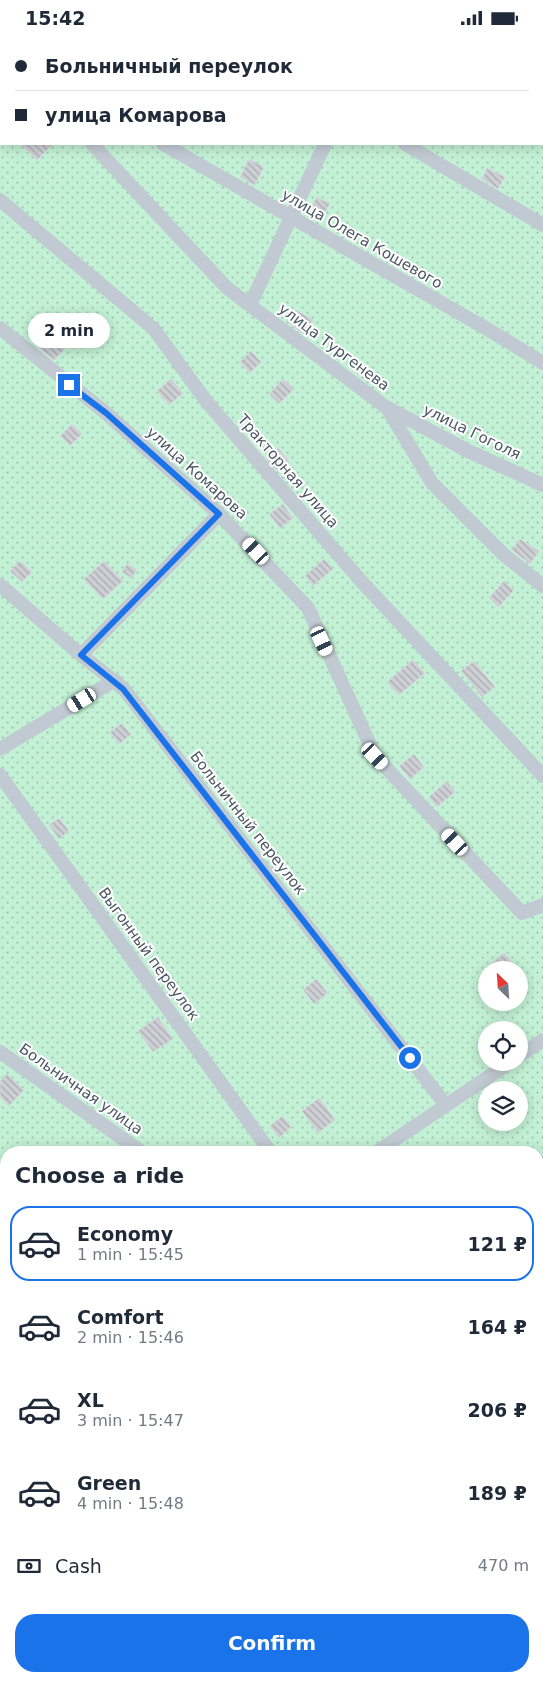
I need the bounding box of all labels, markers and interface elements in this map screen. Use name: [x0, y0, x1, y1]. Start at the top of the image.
text: 15:42: [25, 7, 85, 29]
text: Больничный переулок: [45, 55, 293, 77]
text: улица Комарова: [45, 104, 227, 126]
street label: улица Олега Кошевого: [278, 186, 446, 292]
street label: улица Тургенева: [275, 299, 393, 395]
callout: 2 min: [28, 313, 110, 347]
text: 2 min: [44, 321, 94, 340]
route end: [58, 374, 80, 396]
street label: улица Гоголя: [420, 401, 524, 463]
street label: Тракторная улица: [233, 410, 342, 532]
street label: улица Комарова: [143, 423, 251, 523]
car: [240, 535, 271, 567]
car: [308, 624, 335, 658]
car: [65, 686, 98, 714]
car: [359, 740, 390, 772]
street label: Больничный переулок: [186, 748, 310, 898]
car: [439, 826, 470, 858]
street label: Выгонный переулок: [95, 884, 203, 1024]
north arrow: [478, 961, 528, 1011]
map controls: [478, 961, 528, 1131]
button: locate: [478, 1021, 528, 1071]
street label: Больничная улица: [16, 1040, 146, 1138]
route start: [399, 1047, 421, 1069]
button: layers: [478, 1081, 528, 1131]
text: Choose a ride: [15, 1163, 184, 1188]
icon: car: [17, 1221, 62, 1266]
text: Economy: [77, 1223, 173, 1245]
text: 121 ₽: [468, 1233, 527, 1255]
text: 1 min · 15:45: [77, 1245, 184, 1264]
icon: car: [17, 1304, 62, 1349]
text: Comfort: [77, 1306, 164, 1328]
text: 164 ₽: [468, 1316, 527, 1338]
text: 2 min · 15:46: [77, 1328, 184, 1347]
icon: car: [17, 1387, 62, 1432]
text: XL: [77, 1389, 104, 1411]
text: 206 ₽: [468, 1399, 527, 1421]
text: 3 min · 15:47: [77, 1411, 184, 1430]
icon: car: [17, 1470, 62, 1515]
text: Green: [77, 1472, 141, 1494]
text: 189 ₽: [468, 1482, 527, 1504]
text: 4 min · 15:48: [77, 1494, 184, 1513]
icon: cash: [15, 1552, 43, 1580]
text: Cash: [55, 1555, 102, 1577]
text: 470 m: [478, 1556, 529, 1575]
button: Confirm: [15, 1614, 529, 1672]

